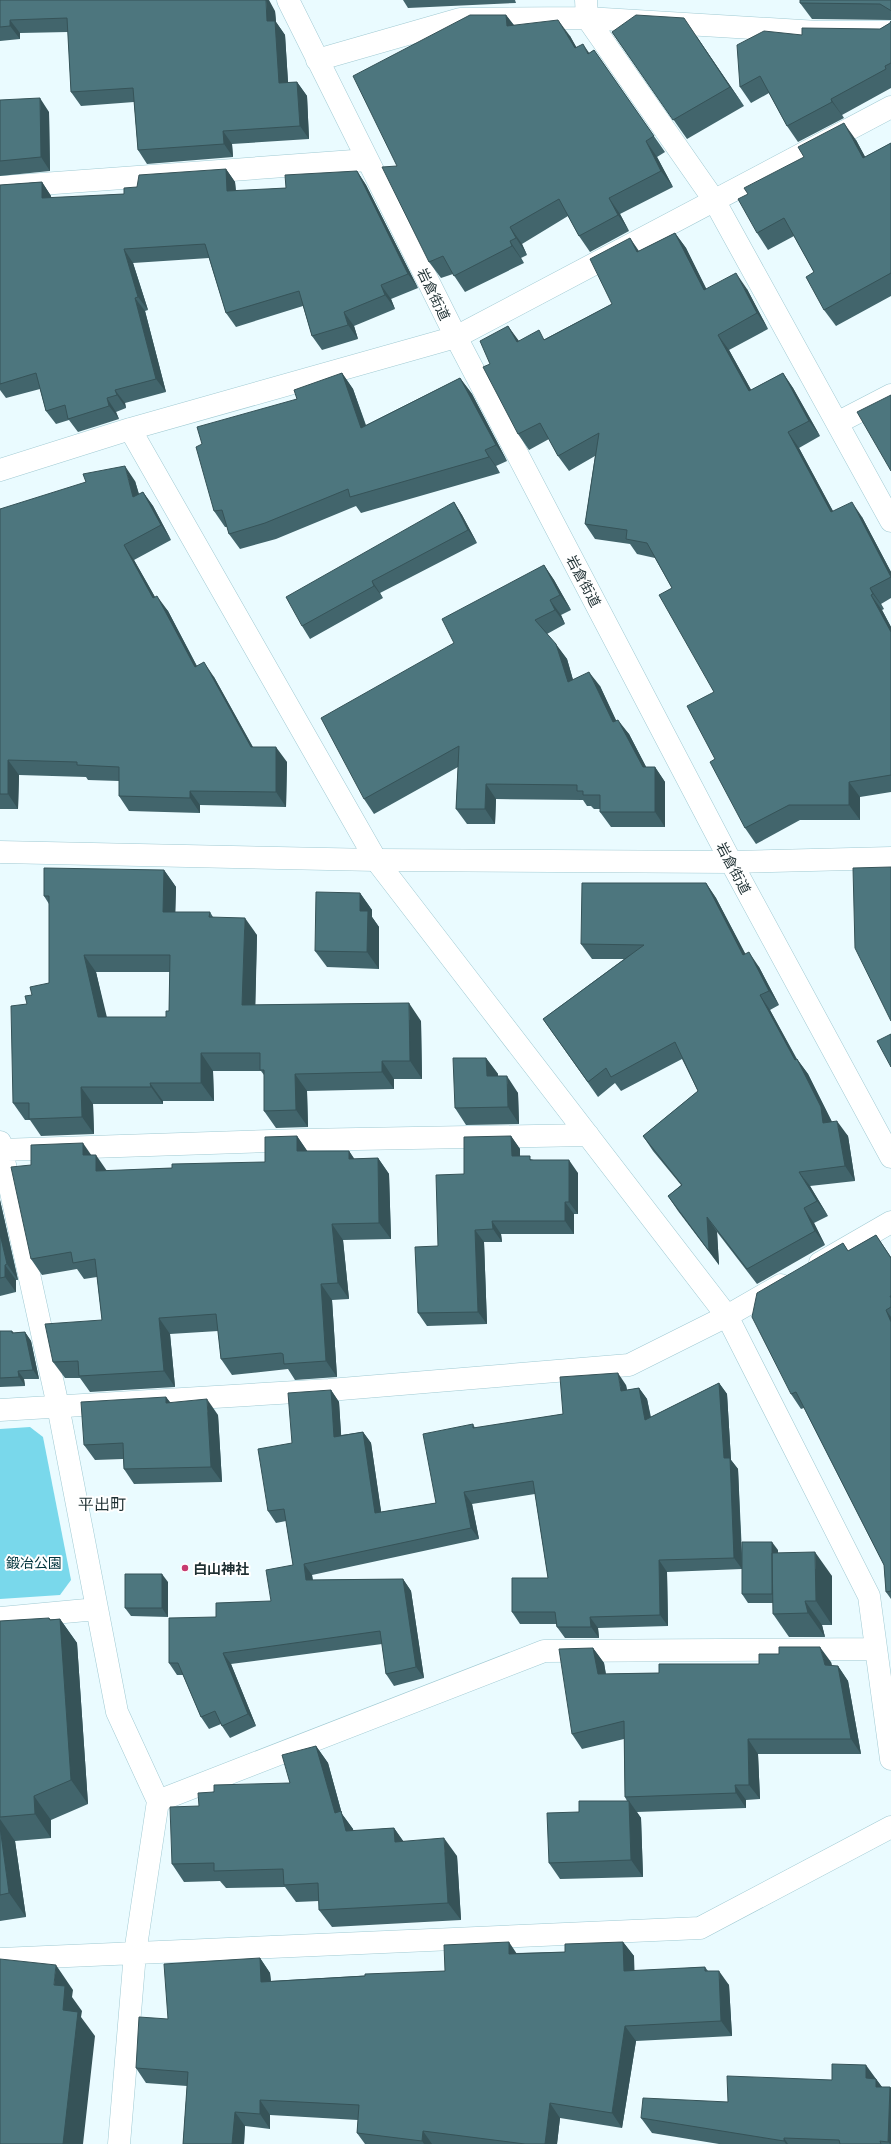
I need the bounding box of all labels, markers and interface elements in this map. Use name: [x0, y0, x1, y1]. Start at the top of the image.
street label: 岩倉街道: [414, 265, 454, 323]
street label: 岩倉街道: [563, 552, 605, 610]
street label: 岩倉街道: [713, 839, 755, 897]
district label: 平出町: [78, 1494, 126, 1514]
park label: 鍛冶公園: [6, 1554, 62, 1571]
place label: 白山神社: [193, 1560, 249, 1577]
marker: 白山神社: [180, 1563, 190, 1573]

